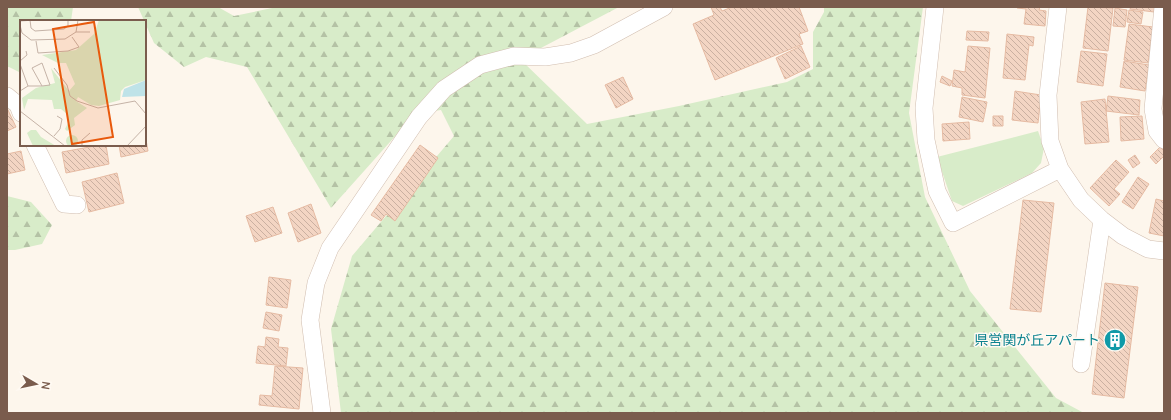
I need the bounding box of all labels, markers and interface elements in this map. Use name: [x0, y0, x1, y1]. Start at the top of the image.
inset map: [20, 20, 146, 146]
building icon: 県営関が丘アパート: [1102, 327, 1128, 353]
place label: 県営関が丘アパート: [974, 330, 1100, 349]
north arrow: [16, 364, 56, 404]
text: N: [38, 381, 54, 391]

